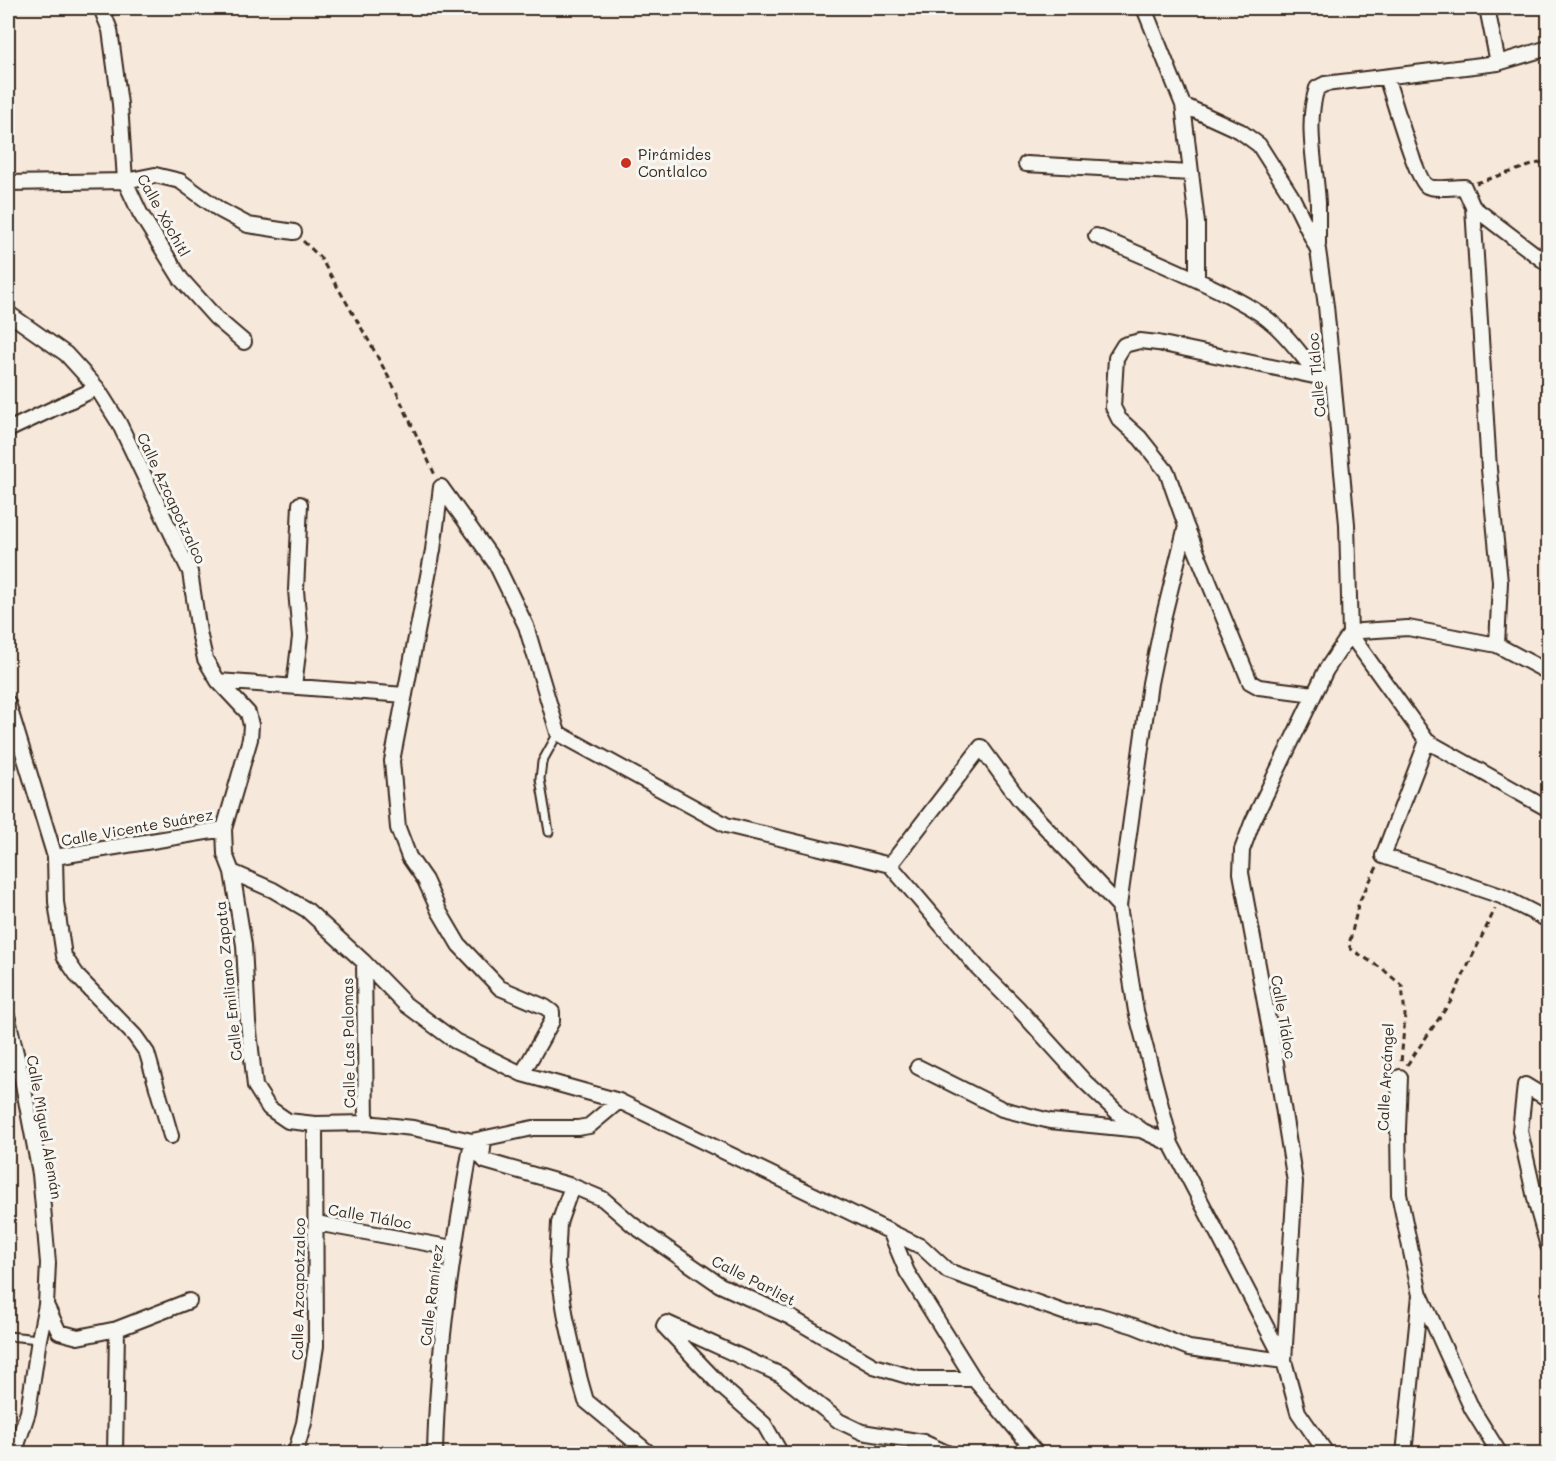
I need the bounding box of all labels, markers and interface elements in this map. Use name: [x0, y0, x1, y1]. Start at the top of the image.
place label: Pirámides Contlalco: [638, 144, 711, 181]
marker: Pirámides Contlalco: [619, 156, 633, 170]
street label: Calle Xóchitl: [133, 170, 195, 260]
street label: Calle Tláloc: [1302, 332, 1330, 418]
street label: Calle Azcapotzalco: [133, 429, 211, 567]
street label: Calle Vicente Suárez: [59, 804, 215, 850]
street label: Calle Emiliano Zapata: [210, 900, 246, 1062]
street label: Calle Tláloc: [1267, 974, 1301, 1061]
street label: Calle Las Palomas: [337, 977, 359, 1109]
street label: Calle Arcángel: [1372, 1023, 1398, 1131]
street label: Calle Miguel Alemán: [22, 1053, 68, 1201]
street label: Calle Tláloc: [327, 1199, 414, 1233]
street label: Calle Azcapotzalco: [287, 1218, 309, 1360]
street label: Calle Ramírez: [415, 1243, 447, 1347]
street label: Calle Parliet: [708, 1250, 800, 1310]

